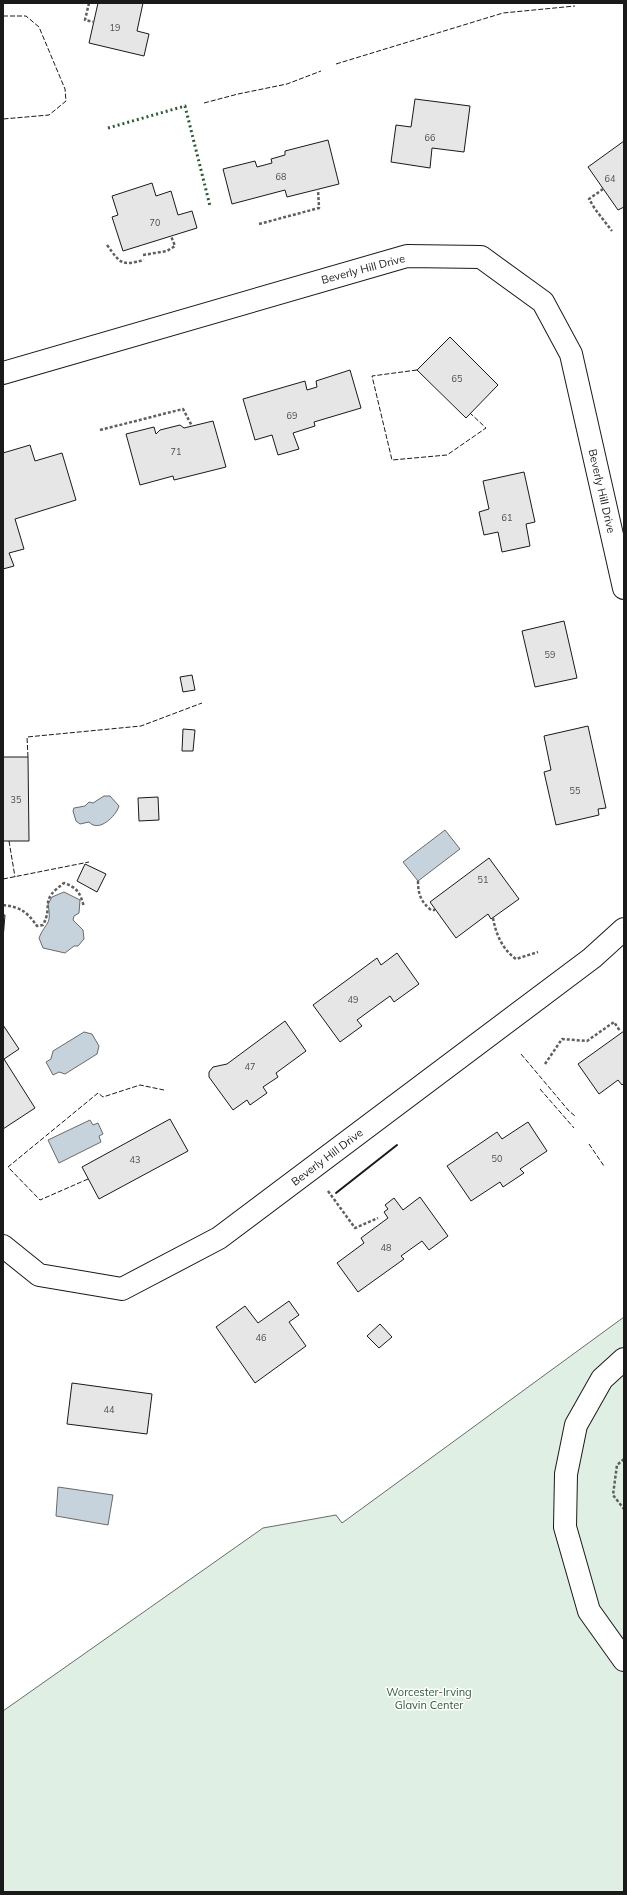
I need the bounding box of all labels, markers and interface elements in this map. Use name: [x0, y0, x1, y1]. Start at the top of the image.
house number: 19: [110, 22, 120, 33]
house number: 66: [425, 132, 435, 143]
house number: 68: [276, 171, 286, 182]
house number: 64: [605, 173, 616, 184]
house number: 70: [150, 217, 160, 228]
street label: Beverly Hill Drive: [320, 251, 406, 287]
house number: 65: [452, 373, 463, 384]
house number: 69: [287, 410, 297, 421]
house number: 71: [171, 446, 181, 457]
street label: Beverly Hill Drive: [585, 447, 619, 535]
house number: 61: [502, 512, 512, 523]
house number: 59: [545, 649, 555, 660]
house number: 55: [570, 785, 581, 796]
house number: 35: [11, 794, 22, 805]
house number: 51: [478, 874, 488, 885]
house number: 49: [348, 994, 358, 1005]
house number: 47: [245, 1061, 255, 1072]
street label: Beverly Hill Drive: [288, 1125, 366, 1189]
house number: 50: [492, 1153, 502, 1164]
house number: 43: [130, 1154, 140, 1165]
house number: 48: [381, 1242, 391, 1253]
house number: 46: [256, 1332, 266, 1343]
house number: 44: [104, 1404, 115, 1415]
park label: Worcester-Irving Glavin Center: [386, 1685, 472, 1712]

